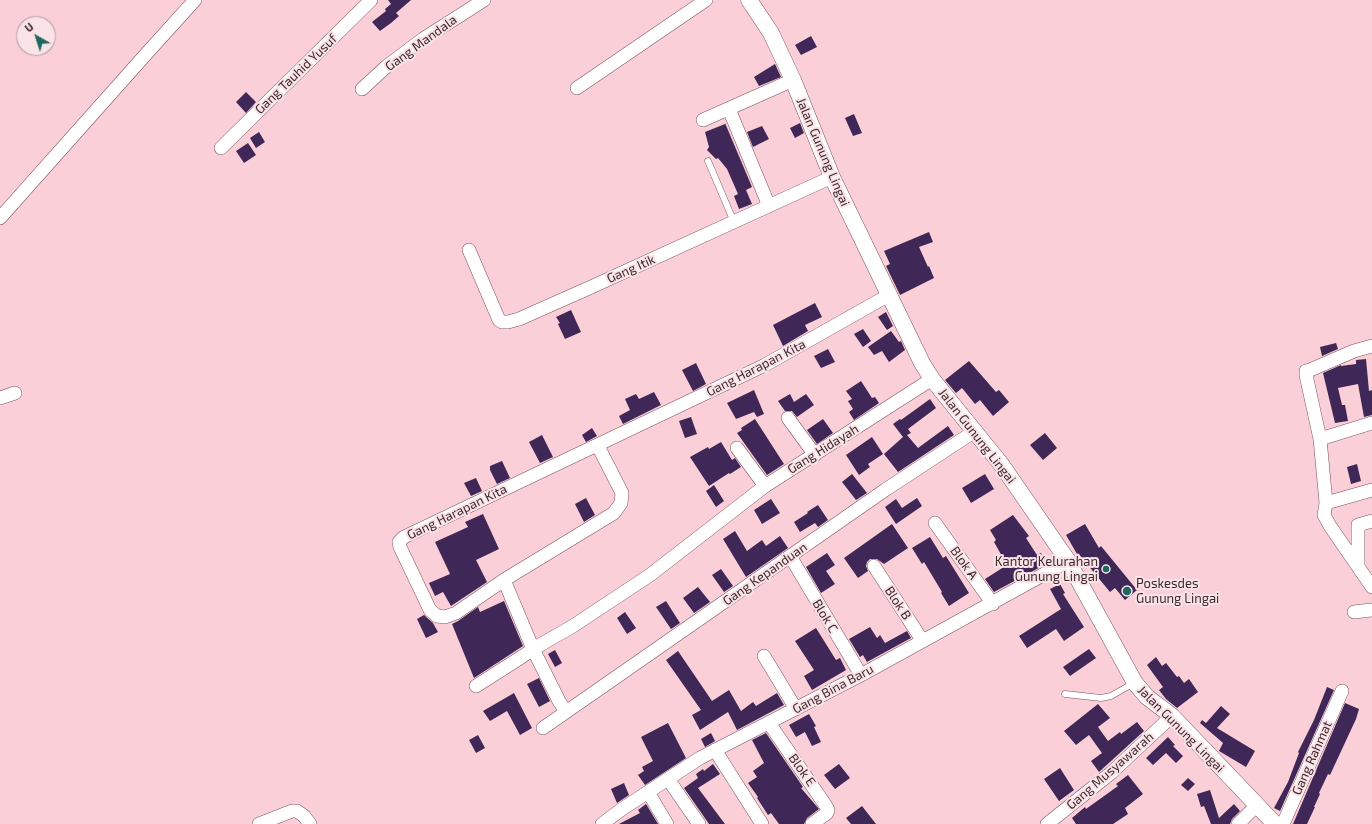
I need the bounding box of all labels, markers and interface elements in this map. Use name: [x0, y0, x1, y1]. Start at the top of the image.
street label: Gang Mandala: [382, 12, 460, 74]
north arrow: [16, 16, 56, 56]
text: U: [22, 20, 36, 34]
street label: Gang Tauhid Yusuf: [252, 31, 340, 117]
street label: Jalan Gunung Lingai: [793, 95, 853, 209]
street label: Gang Itik: [604, 251, 658, 287]
street label: Gang Harapan Kita: [704, 336, 808, 400]
street label: Jalan Gunung Lingai: [935, 385, 1019, 487]
street label: Gang Hidayah: [785, 421, 861, 477]
street label: Gang Harapan Kita: [404, 481, 510, 543]
street label: Gang Kepanduan: [720, 539, 810, 609]
street label: Blok A: [947, 543, 981, 583]
place label: Kantor Kelurahan Gunung Lingai: [995, 554, 1098, 585]
marker: Kantor Kelurahan Gunung Lingai: [1101, 564, 1111, 574]
place label: Poskesdes Gunung Lingai: [1136, 576, 1219, 607]
street label: Blok B: [881, 583, 915, 623]
marker: Poskesdes Gunung Lingai: [1121, 585, 1133, 597]
street label: Blok C: [809, 596, 841, 636]
street label: Gang Bina Baru: [790, 661, 876, 717]
street label: Jalan Gunung Lingai: [1134, 682, 1228, 776]
street label: Gang Rahmat: [1289, 719, 1335, 797]
street label: Gang Musyawarah: [1063, 729, 1157, 813]
street label: Blok E: [785, 751, 819, 789]

